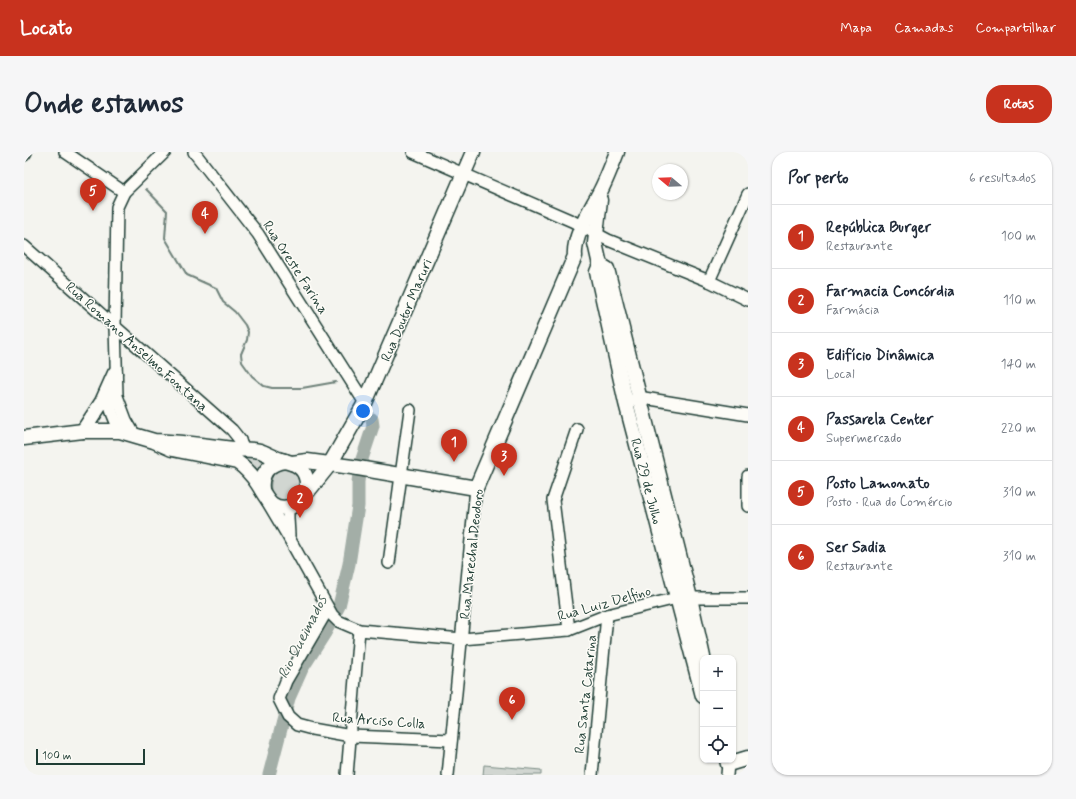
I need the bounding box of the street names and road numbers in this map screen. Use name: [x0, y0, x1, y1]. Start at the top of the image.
street label: Rua Oreste Farina: [258, 217, 332, 318]
street label: Rua Doutor Maruri: [377, 256, 437, 365]
street label: Rua Romano Anselmo Fontana: [61, 278, 211, 416]
street label: Rua 29 de Julho: [626, 436, 666, 526]
street label: Rua Marechal Deodoro: [456, 488, 488, 620]
street label: Rua Luiz Delfino: [556, 582, 653, 626]
street label: Rua Santa Catarina: [571, 634, 601, 754]
street label: Rua Arciso Colla: [332, 709, 426, 733]

